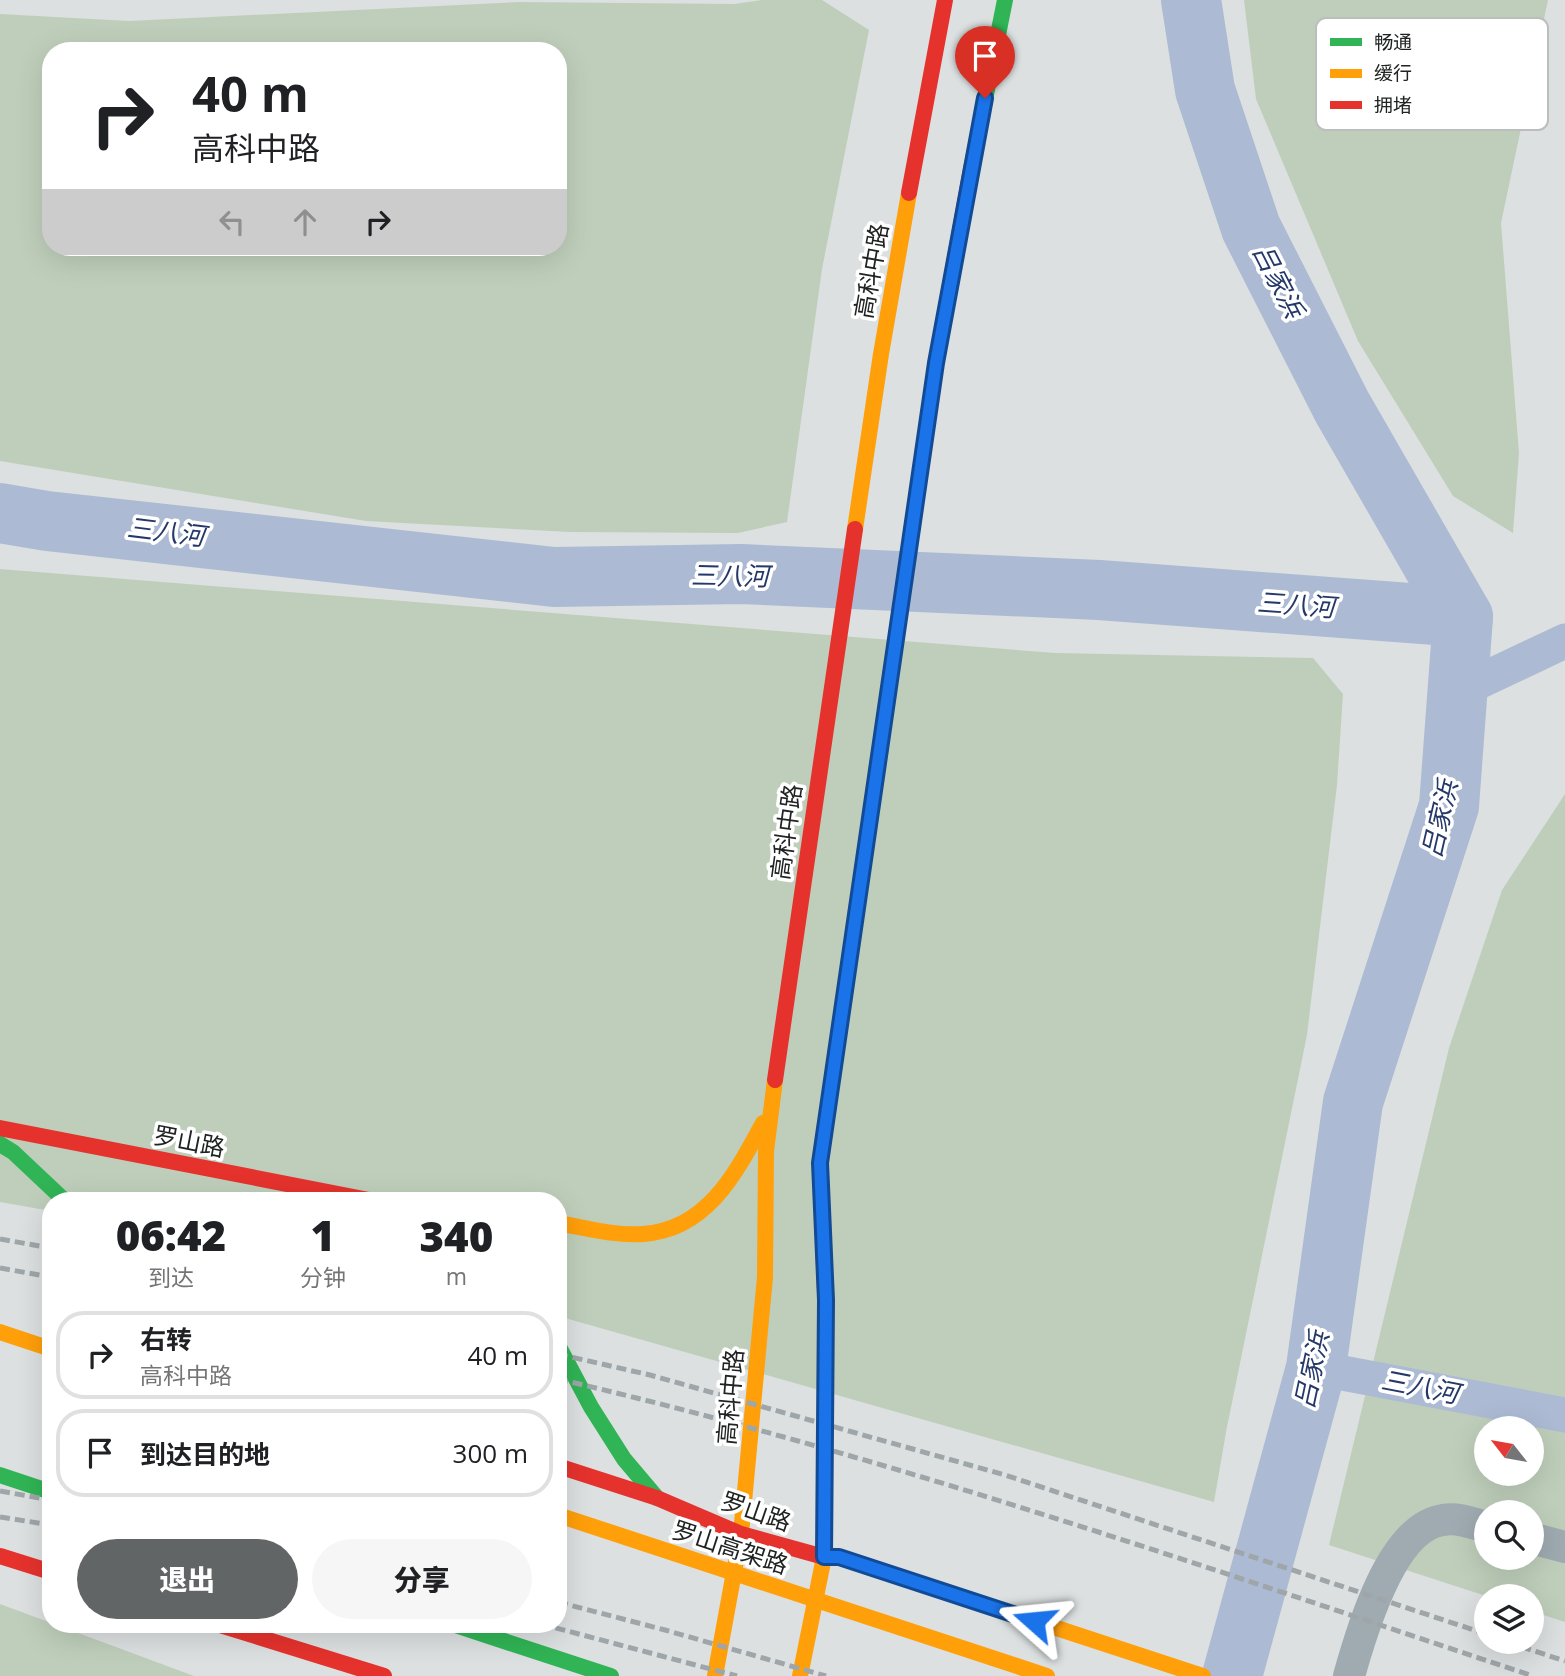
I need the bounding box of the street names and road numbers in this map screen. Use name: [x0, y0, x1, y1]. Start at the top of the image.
street label: 高科中路: [846, 221, 895, 321]
street label: 高科中路: [762, 782, 809, 882]
street label: 罗山路: [151, 1117, 228, 1164]
street label: 高科中路: [709, 1348, 750, 1446]
street label: 罗山路: [717, 1483, 796, 1538]
street label: 罗山高架路: [668, 1512, 793, 1581]

